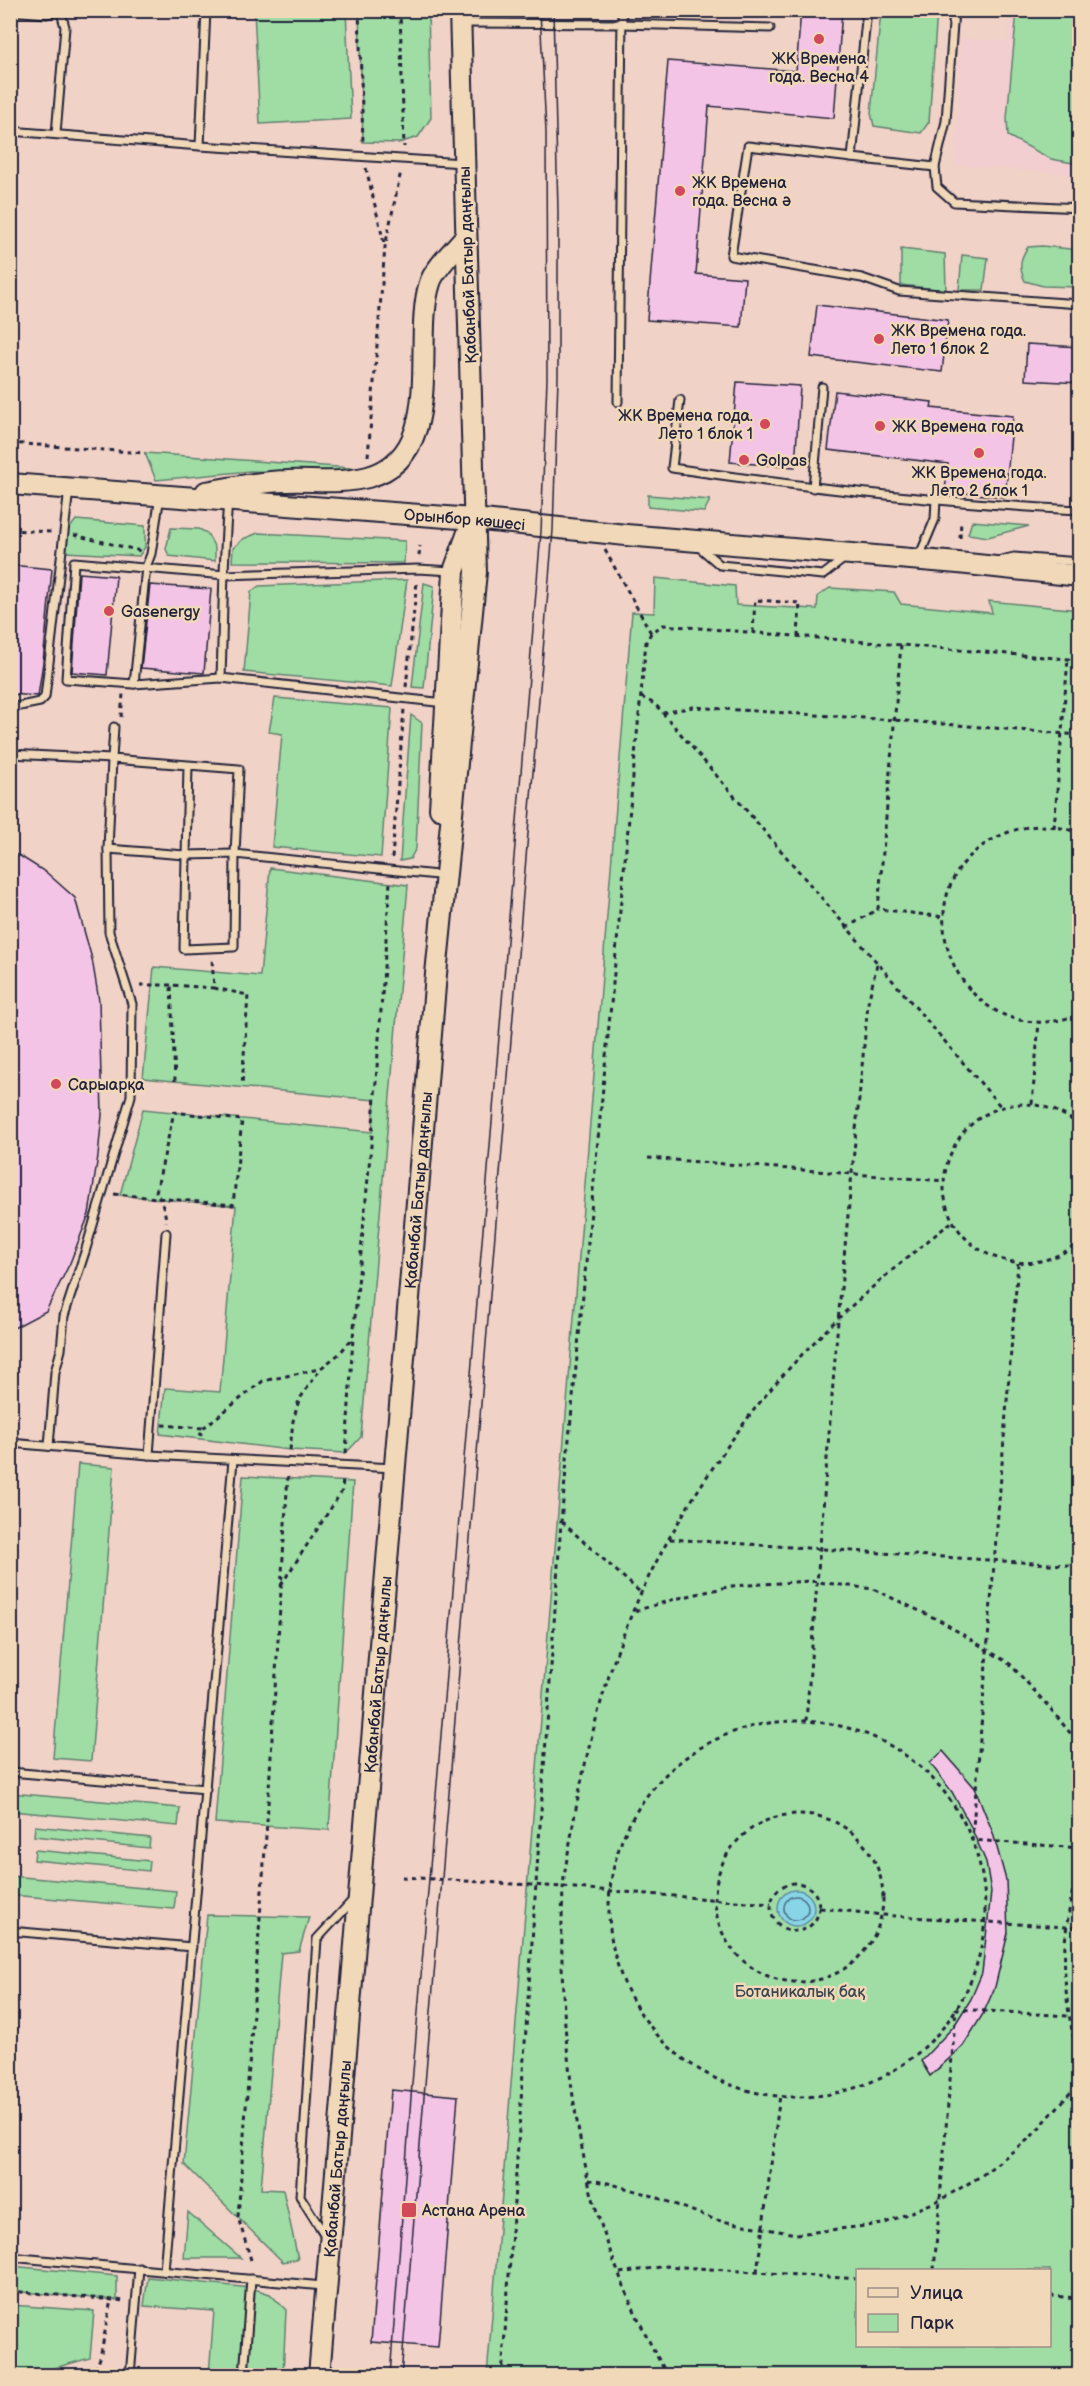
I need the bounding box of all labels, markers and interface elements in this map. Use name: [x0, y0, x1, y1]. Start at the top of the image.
marker: ЖК Времена года. Весна 4: [812, 32, 826, 46]
place label: ЖК Времена года. Весна 4: [769, 50, 869, 87]
street label: Қабанбай Батыр даңғылы: [456, 166, 481, 364]
place label: ЖК Времена года. Весна ә: [692, 174, 791, 211]
marker: ЖК Времена года. Весна ә: [673, 184, 687, 198]
place label: ЖК Времена года. Лето 1 блок 2: [890, 322, 1026, 359]
marker: ЖК Времена года. Лето 1 блок 2: [872, 332, 886, 346]
place label: ЖК Времена года. Лето 1 блок 1: [618, 407, 753, 444]
marker: ЖК Времена года. Лето 1 блок 1: [758, 417, 772, 431]
place label: ЖК Времена года: [892, 418, 1025, 437]
marker: ЖК Времена года: [873, 419, 887, 433]
marker: ЖК Времена года. Лето 2 блок 1: [972, 446, 986, 460]
place label: Golpas: [756, 452, 807, 471]
marker: Golpas: [737, 453, 751, 467]
place label: ЖК Времена года. Лето 2 блок 1: [911, 464, 1047, 501]
street label: Орынбор көшесі: [403, 506, 526, 535]
place label: Gasenergy: [121, 603, 201, 622]
marker: Gasenergy: [102, 604, 116, 618]
place label: Сарыарқа: [68, 1076, 145, 1095]
marker: Сарыарқа: [49, 1077, 63, 1091]
street label: Қабанбай Батыр даңғылы: [402, 1091, 437, 1290]
street label: Қабанбай Батыр даңғылы: [361, 1575, 397, 1774]
park label: Ботаникалық бақ: [735, 1983, 865, 2002]
street label: Қабанбай Батыр даңғылы: [321, 2059, 356, 2258]
marker: Астана Арена: [400, 2201, 418, 2219]
place label: Астана Арена: [421, 2202, 526, 2221]
legend: [856, 2269, 1051, 2347]
text: Улица: [910, 2283, 964, 2304]
text: Парк: [910, 2313, 954, 2334]

